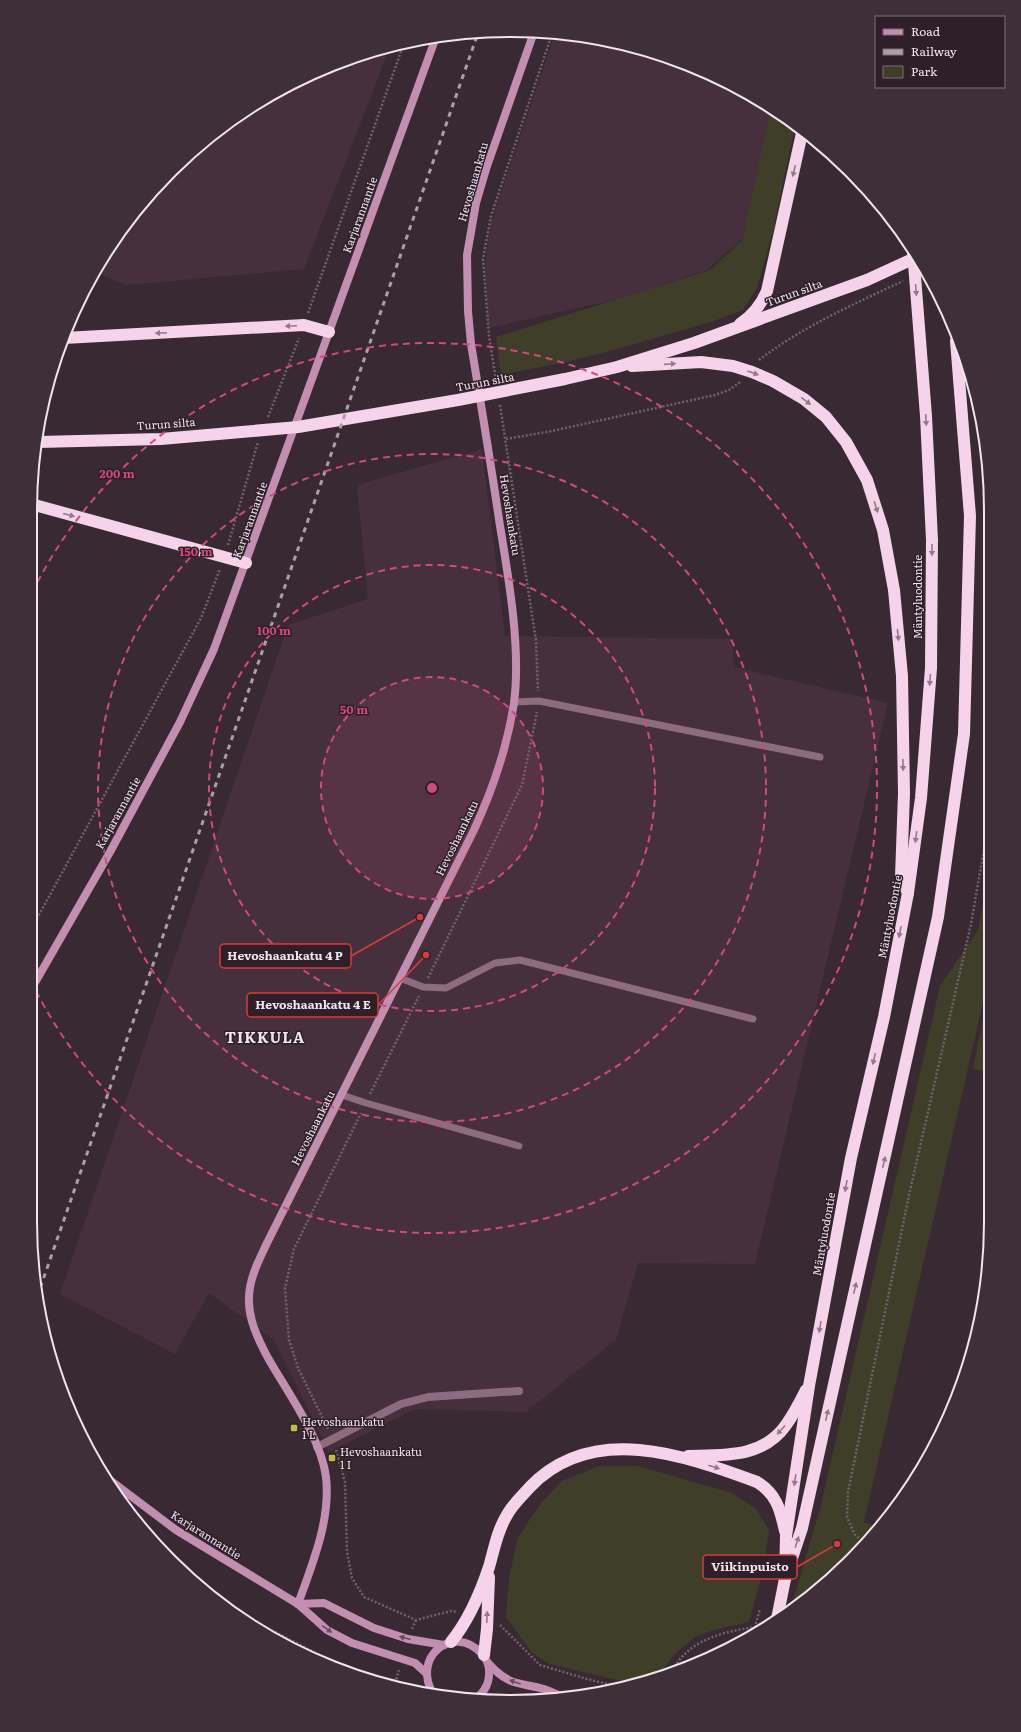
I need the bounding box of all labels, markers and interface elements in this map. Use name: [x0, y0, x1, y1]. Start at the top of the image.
legend: [875, 16, 1005, 88]
text: Road: [911, 22, 941, 40]
text: Railway: [911, 42, 957, 60]
text: Park: [911, 62, 938, 80]
street label: Hevoshaankatu: [453, 140, 491, 223]
one-way arrow: [790, 165, 796, 177]
street label: Karjarannantie: [338, 174, 380, 255]
street label: Turun silta: [763, 274, 824, 310]
one-way arrow: [913, 284, 920, 296]
one-way arrow: [285, 322, 297, 329]
one-way arrow: [155, 329, 167, 336]
one-way arrow: [664, 361, 676, 368]
street label: Turun silta: [454, 368, 515, 395]
one-way arrow: [747, 370, 759, 376]
one-way arrow: [800, 397, 811, 405]
street label: Turun silta: [136, 413, 196, 433]
one-way arrow: [923, 414, 930, 426]
text: 200 m: [99, 464, 135, 482]
street label: Hevoshaankatu: [497, 473, 525, 557]
street label: Karjarannantie: [228, 479, 270, 560]
one-way arrow: [873, 502, 879, 514]
one-way arrow: [63, 512, 75, 518]
text: 150 m: [179, 542, 213, 560]
one-way arrow: [929, 544, 935, 557]
street label: Mäntyluodontie: [909, 554, 925, 639]
text: 100 m: [257, 621, 291, 639]
one-way arrow: [895, 629, 902, 641]
one-way arrow: [926, 674, 933, 686]
text: 50 m: [340, 700, 368, 718]
one-way arrow: [900, 759, 906, 772]
street label: Karjarannantie: [91, 773, 144, 852]
centre of rings: [425, 781, 439, 795]
street label: Hevoshaankatu: [431, 797, 481, 878]
one-way arrow: [913, 831, 919, 843]
street label: Mäntyluodontie: [873, 873, 905, 960]
one-way arrow: [897, 926, 903, 938]
callout: Hevoshaankatu 4 P: [220, 944, 351, 968]
text: Hevoshaankatu 4 P: [227, 946, 343, 964]
callout: Hevoshaankatu 4 E: [247, 993, 378, 1017]
text: Hevoshaankatu 4 E: [255, 995, 371, 1013]
district label: TIKKULA: [225, 1025, 305, 1048]
one-way arrow: [871, 1053, 877, 1065]
street label: Hevoshaankatu: [286, 1087, 338, 1168]
one-way arrow: [881, 1155, 887, 1168]
one-way arrow: [843, 1180, 849, 1192]
street label: Mäntyluodontie: [808, 1190, 838, 1277]
one-way arrow: [853, 1282, 859, 1295]
one-way arrow: [817, 1321, 823, 1334]
one-way arrow: [825, 1409, 831, 1421]
place label: Hevoshaankatu 1 L: [302, 1413, 384, 1442]
marker: Hevoshaankatu 1 L: [289, 1423, 299, 1433]
one-way arrow: [777, 1426, 786, 1435]
place label: Hevoshaankatu 1 I: [340, 1443, 422, 1472]
marker: Hevoshaankatu 1 I: [327, 1453, 337, 1463]
one-way arrow: [709, 1464, 721, 1470]
one-way arrow: [792, 1474, 798, 1486]
street label: Karjarannantie: [168, 1506, 245, 1562]
one-way arrow: [795, 1536, 801, 1548]
callout: Viikinpuisto: [703, 1555, 797, 1579]
text: Viikinpuisto: [711, 1557, 789, 1575]
one-way arrow: [484, 1611, 491, 1623]
one-way arrow: [322, 1625, 333, 1633]
one-way arrow: [399, 1635, 411, 1641]
one-way arrow: [508, 1679, 520, 1685]

